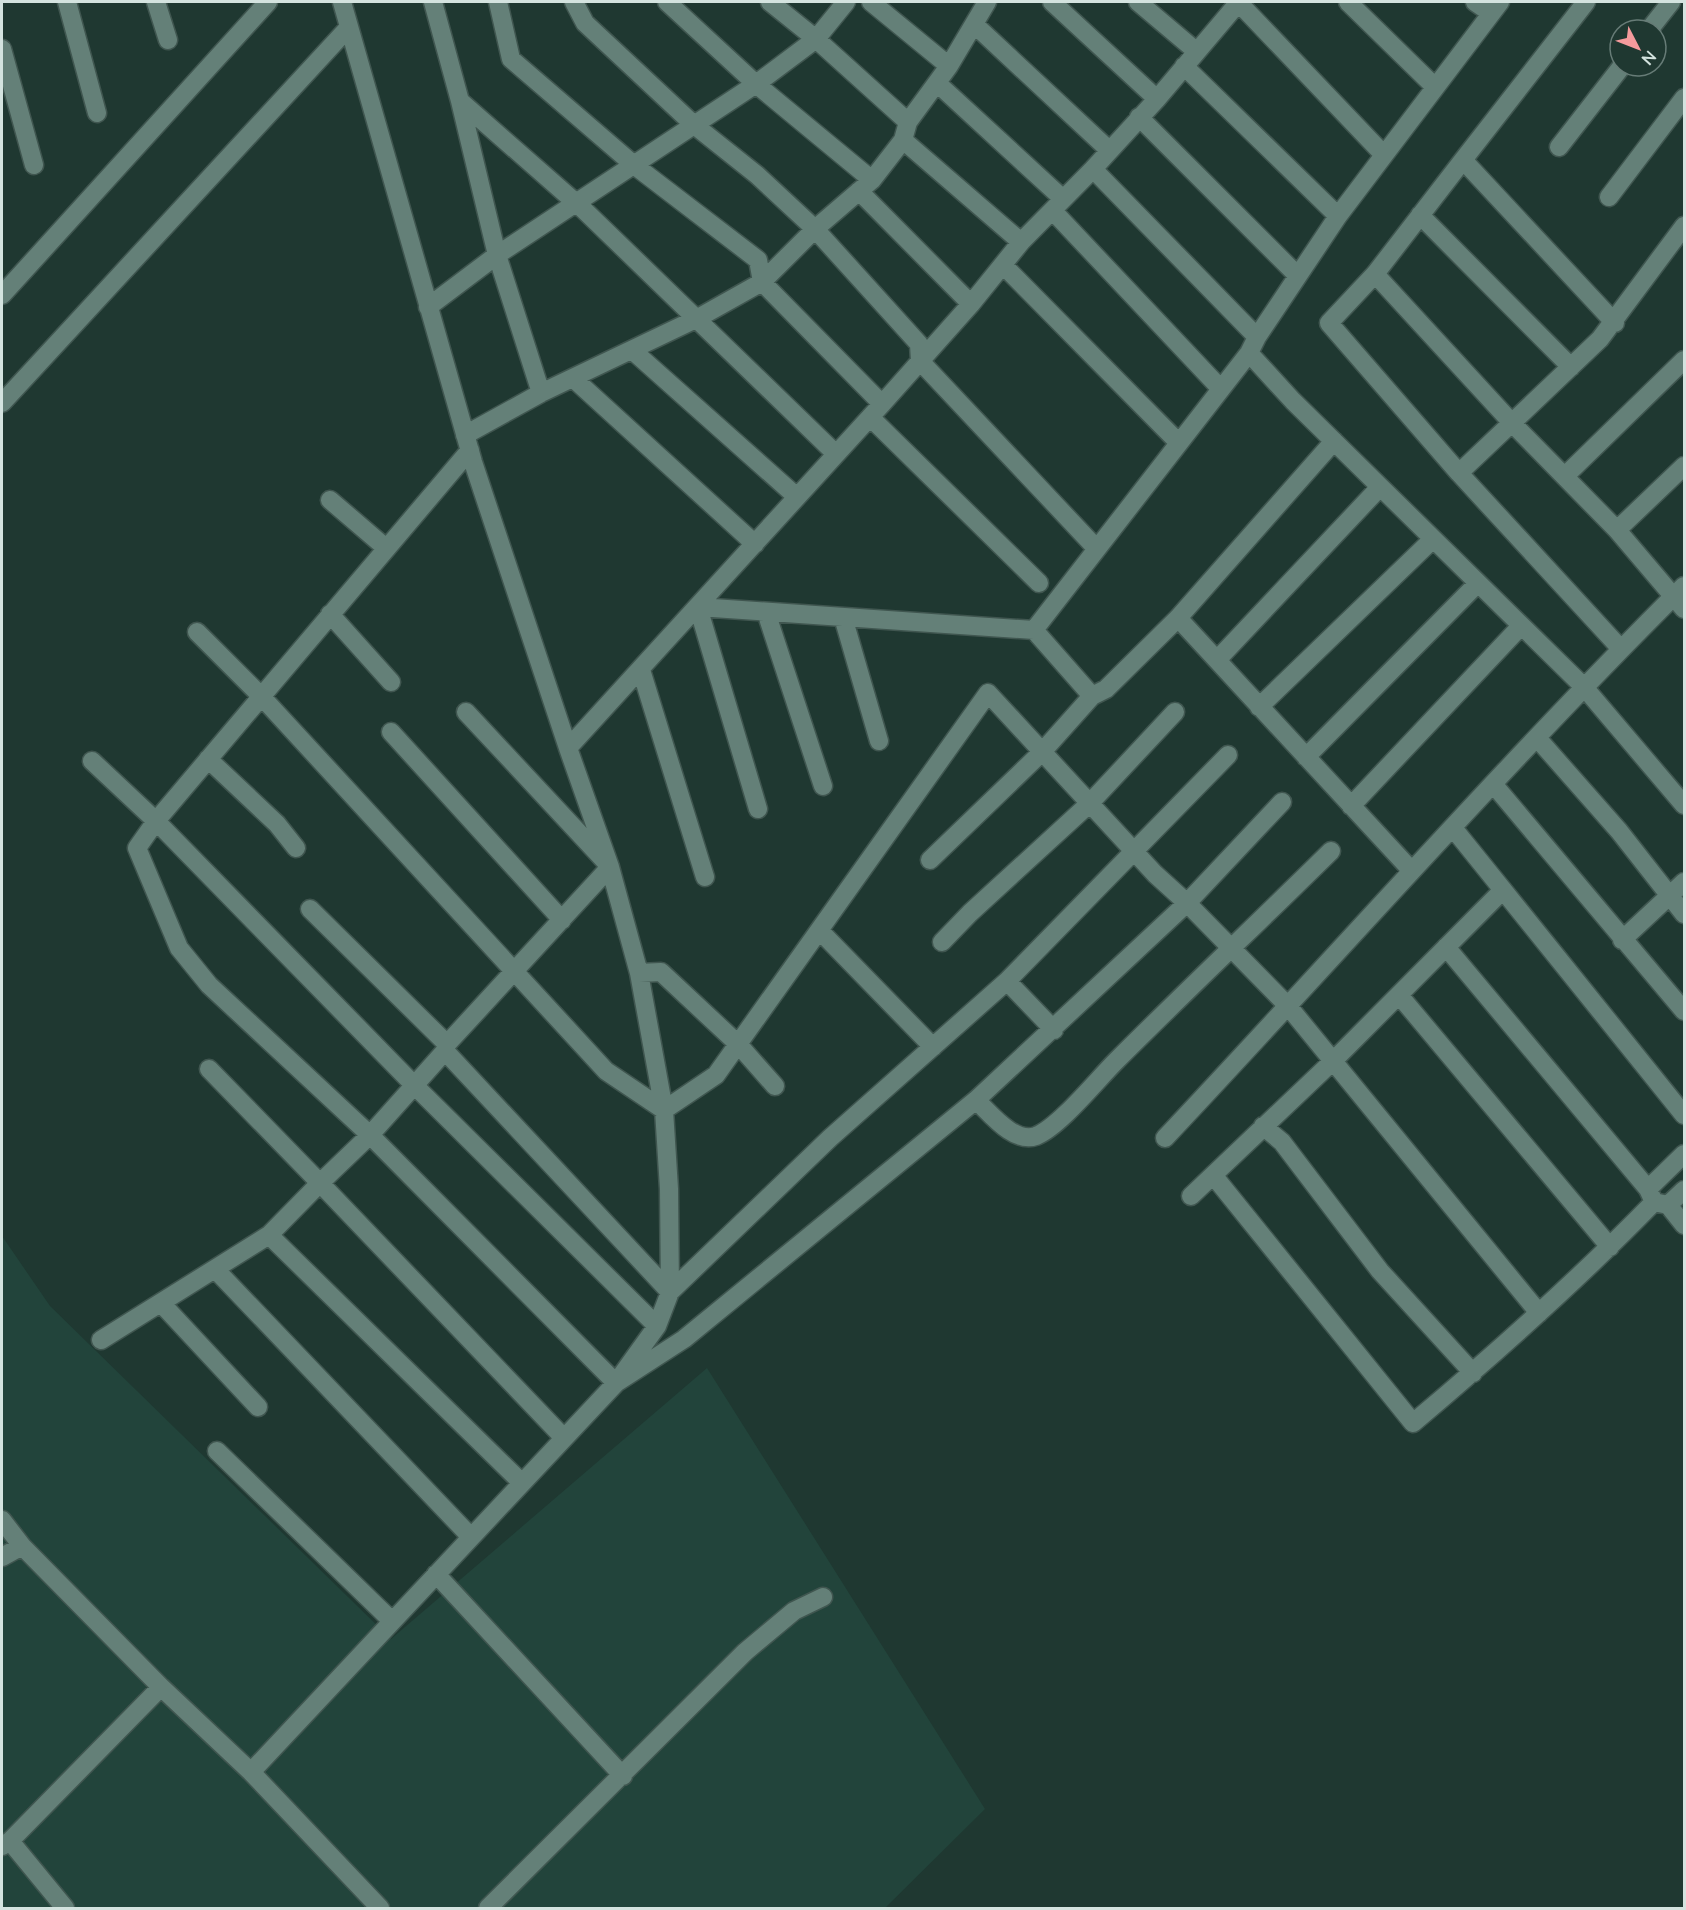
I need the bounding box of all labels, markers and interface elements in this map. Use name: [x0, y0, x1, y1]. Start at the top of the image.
north arrow: [1608, 18, 1668, 78]
text: N: [1638, 47, 1661, 69]

